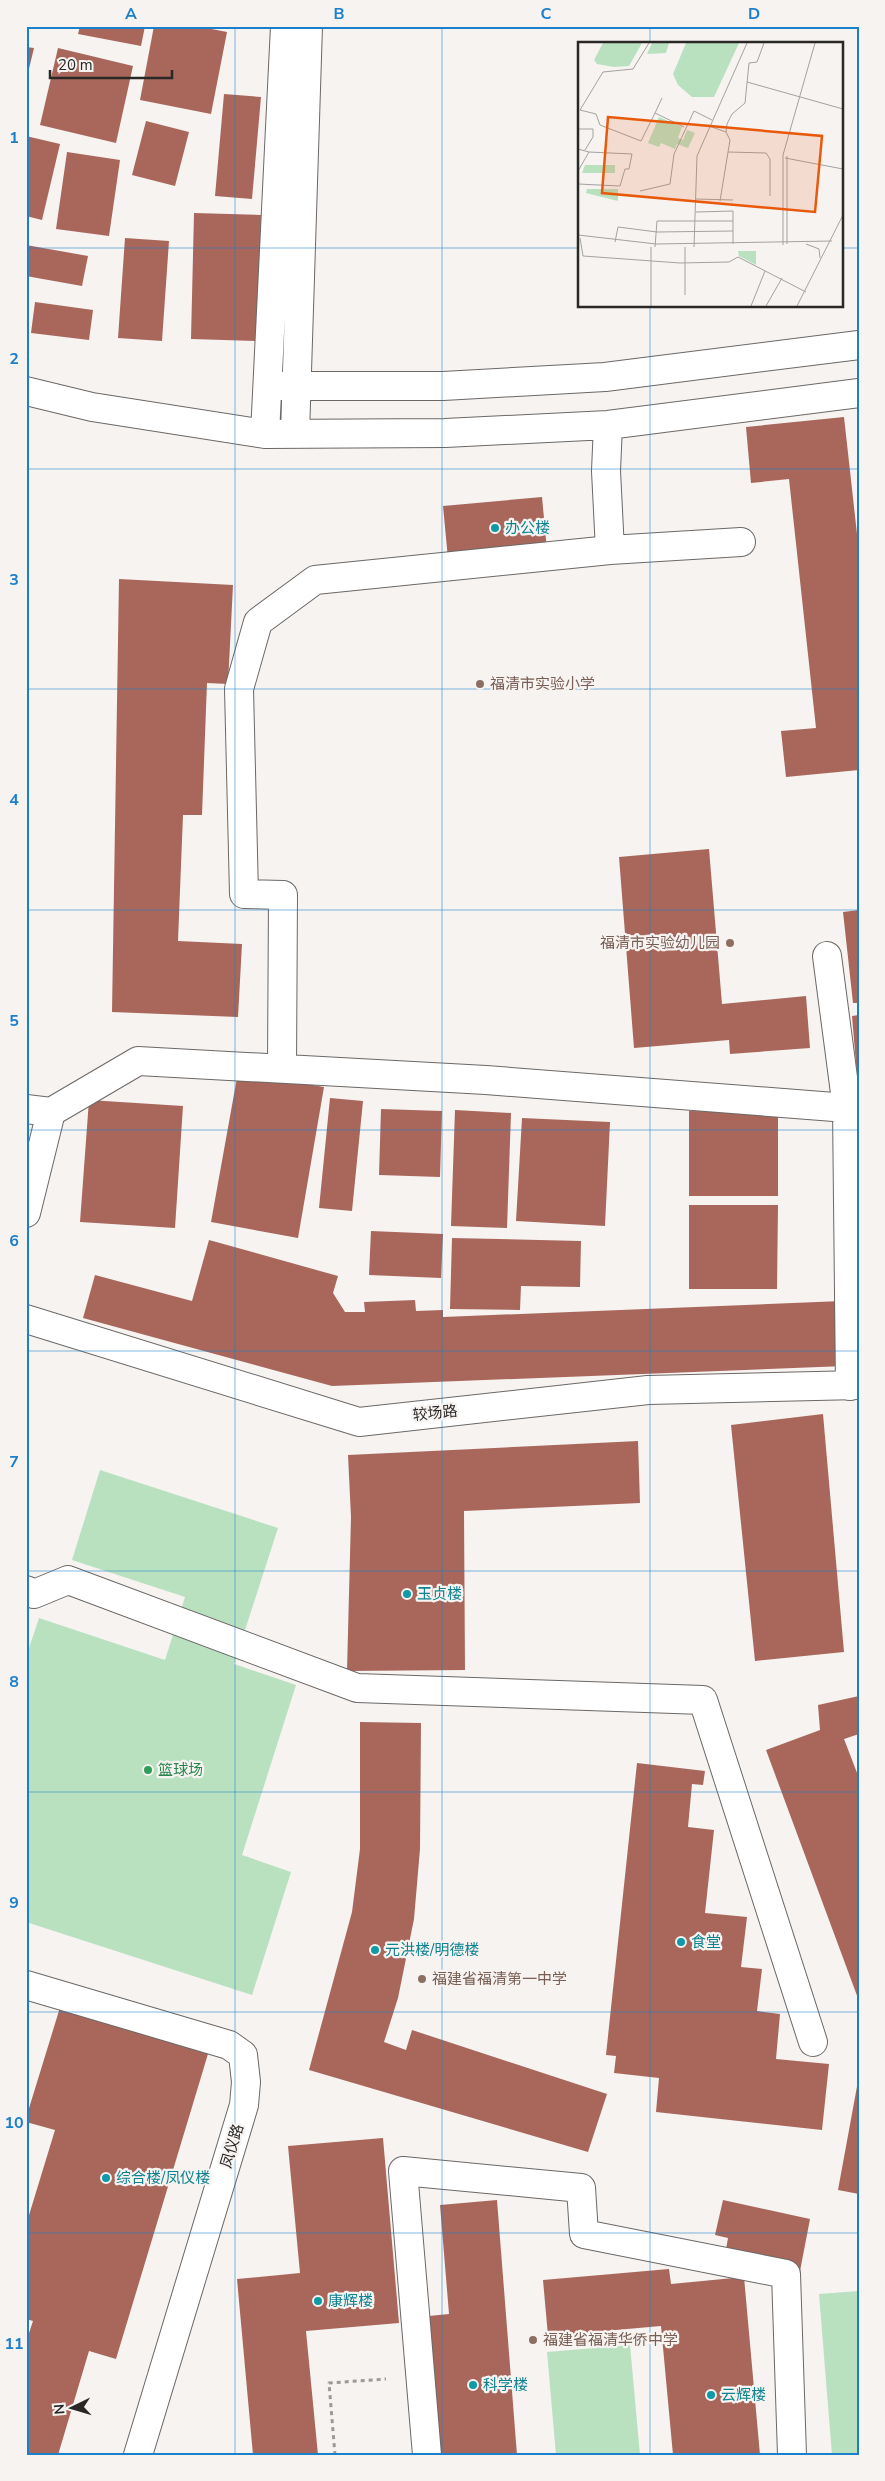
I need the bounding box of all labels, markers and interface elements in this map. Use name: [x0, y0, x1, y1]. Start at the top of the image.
text: A: [125, 3, 137, 25]
text: B: [333, 3, 345, 25]
text: C: [541, 3, 552, 25]
text: D: [748, 3, 760, 25]
inset map: [578, 42, 842, 308]
scale bar: [50, 48, 172, 80]
text: 20 m: [58, 55, 93, 75]
text: 1: [9, 127, 19, 149]
text: 2: [9, 348, 19, 370]
place label: 办公楼: [505, 518, 550, 538]
marker: 办公楼: [489, 522, 501, 534]
text: 3: [9, 569, 19, 591]
place label: 福清市实验小学: [490, 674, 595, 694]
marker: 福清市实验小学: [474, 678, 486, 690]
text: 4: [9, 789, 19, 811]
place label: 福清市实验幼儿园: [600, 933, 720, 953]
marker: 福清市实验幼儿园: [724, 937, 736, 949]
text: 5: [9, 1010, 19, 1032]
text: 6: [9, 1230, 19, 1252]
street label: 较场路: [412, 1401, 458, 1425]
text: 7: [9, 1451, 19, 1473]
place label: 玉贞楼: [417, 1584, 462, 1604]
marker: 玉贞楼: [401, 1588, 413, 1600]
text: 8: [9, 1671, 19, 1693]
place label: 篮球场: [158, 1760, 203, 1780]
marker: 篮球场: [142, 1764, 154, 1776]
text: 9: [9, 1892, 19, 1914]
place label: 食堂: [691, 1932, 721, 1952]
marker: 食堂: [675, 1936, 687, 1948]
place label: 元洪楼/明德楼: [385, 1940, 479, 1960]
marker: 元洪楼/明德楼: [369, 1944, 381, 1956]
place label: 福建省福清第一中学: [432, 1969, 567, 1989]
marker: 福建省福清第一中学: [416, 1973, 428, 1985]
text: 10: [4, 2112, 24, 2134]
street label: 凤仪路: [216, 2122, 248, 2170]
place label: 综合楼/凤仪楼: [116, 2168, 210, 2188]
marker: 综合楼/凤仪楼: [100, 2172, 112, 2184]
place label: 康辉楼: [328, 2291, 373, 2311]
marker: 康辉楼: [312, 2295, 324, 2307]
place label: 福建省福清华侨中学: [543, 2330, 678, 2350]
text: 11: [4, 2333, 24, 2355]
marker: 福建省福清华侨中学: [527, 2334, 539, 2346]
place label: 科学楼: [483, 2375, 528, 2395]
marker: 科学楼: [467, 2379, 479, 2391]
north arrow: [48, 2384, 98, 2434]
place label: 云辉楼: [721, 2385, 766, 2405]
marker: 云辉楼: [705, 2389, 717, 2401]
text: N: [50, 2403, 69, 2415]

